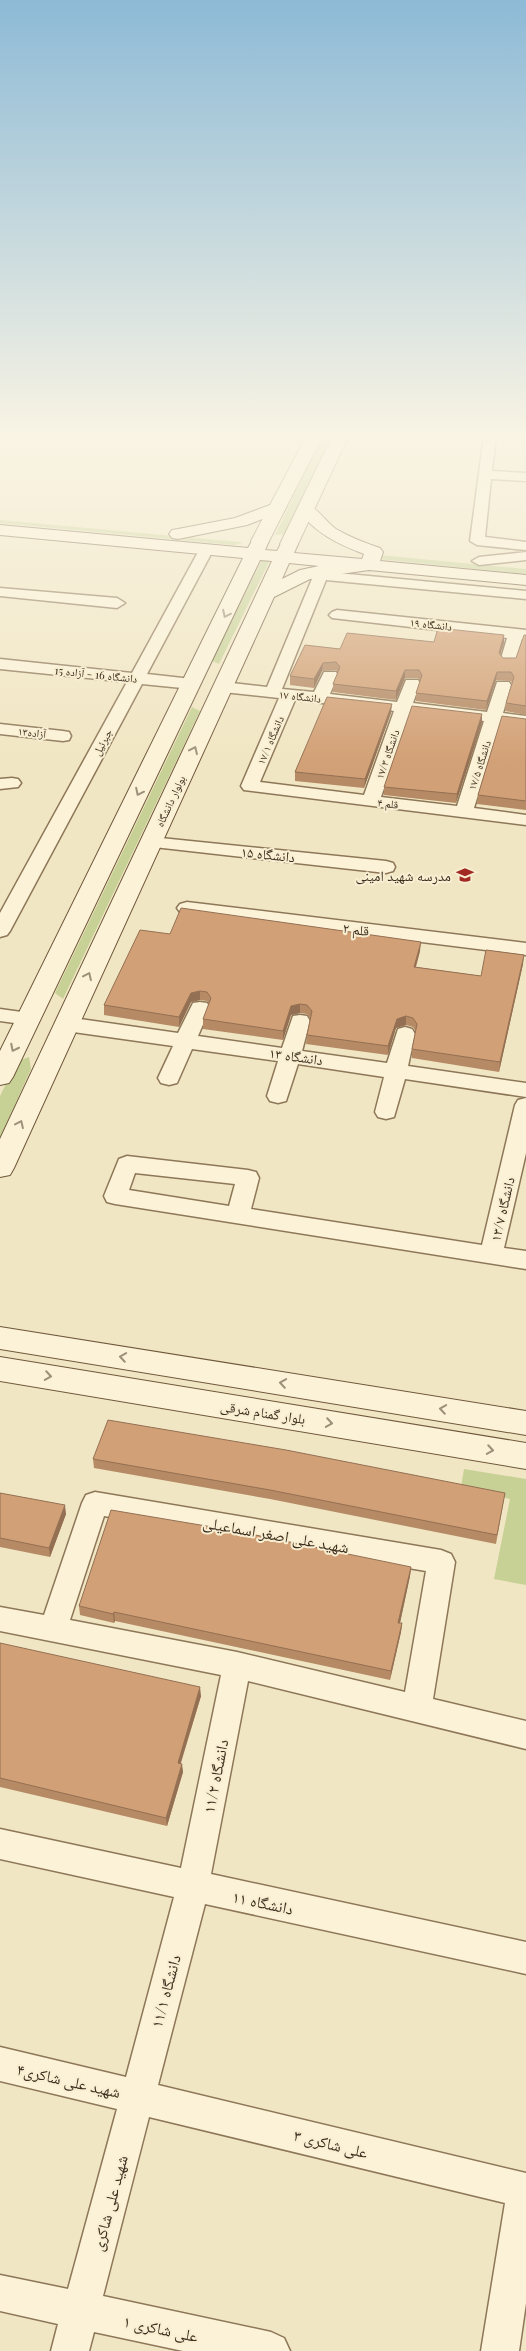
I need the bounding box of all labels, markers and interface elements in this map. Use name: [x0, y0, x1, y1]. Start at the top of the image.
one-way arrow: [222, 609, 232, 618]
street label: دانشگاه ۱۹: [409, 614, 453, 634]
street label: دانشگاه 16 - آزاده 15: [54, 662, 139, 686]
street label: دانشگاه ۱۷: [278, 686, 322, 706]
street label: دانشگاه ۱۷/۱: [253, 713, 287, 767]
street label: آزاده۱۳: [17, 723, 47, 741]
street label: جبرئیل: [89, 726, 115, 758]
street label: دانشگاه ۱۷/۳: [372, 727, 403, 781]
street label: دانشگاه ۱۷/۵: [464, 738, 494, 792]
one-way arrow: [187, 746, 198, 755]
street label: بولوار دانشگاه: [152, 773, 188, 829]
one-way arrow: [135, 787, 145, 796]
street label: قلم ۴: [377, 794, 400, 813]
street label: دانشگاه ۱۵: [240, 842, 296, 866]
school or university icon: مدرسه شهید امینی: [455, 865, 475, 885]
place label: مدرسه شهید امینی: [355, 866, 451, 885]
street label: قلم ۲: [342, 918, 370, 941]
one-way arrow: [82, 972, 93, 981]
one-way arrow: [10, 1043, 20, 1052]
street label: دانشگاه ۱۳: [268, 1043, 324, 1069]
one-way arrow: [14, 1120, 25, 1129]
street label: دانشگاه ۱۳/۷: [485, 1175, 519, 1243]
one-way arrow: [118, 1353, 127, 1363]
one-way arrow: [44, 1371, 52, 1381]
one-way arrow: [279, 1379, 287, 1389]
street label: بلوار گمنام شرقی: [219, 1396, 307, 1429]
one-way arrow: [439, 1405, 448, 1415]
one-way arrow: [325, 1418, 334, 1428]
one-way arrow: [485, 1444, 494, 1454]
street label: شهید علی اصغر اسماعیلی: [201, 1511, 351, 1558]
street label: دانشگاه ۱۱/۲: [198, 1737, 232, 1815]
street label: دانشگاه ۱۱: [231, 1885, 295, 1919]
street label: دانشگاه ۱۱/۱: [145, 1952, 185, 2030]
street label: شهید علی شاکری۴: [15, 2058, 123, 2103]
street label: علی شاکری ۳: [291, 2124, 370, 2163]
street label: شهید علی شاکری: [86, 2153, 133, 2254]
street label: علی شاکری ۱: [122, 2310, 200, 2347]

